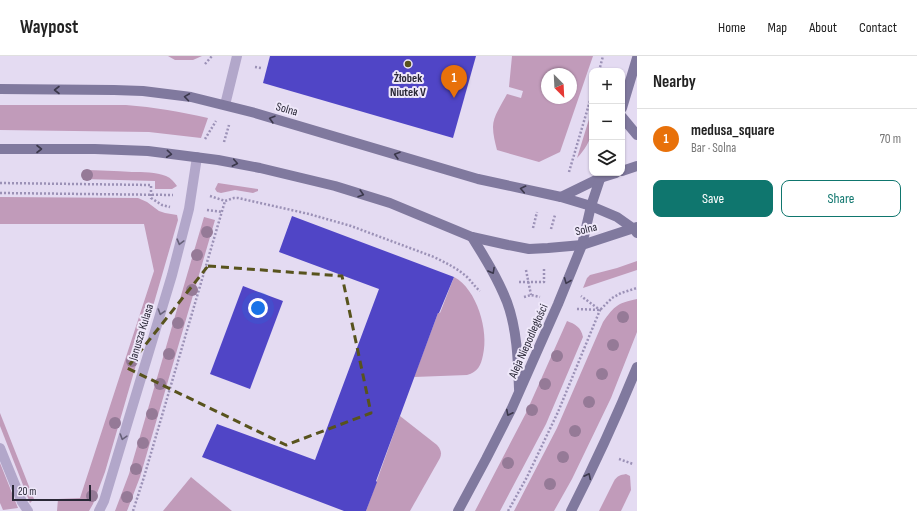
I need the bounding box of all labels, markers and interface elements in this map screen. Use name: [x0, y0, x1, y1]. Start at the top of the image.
text: Waypost: [20, 16, 78, 39]
text: Home: [718, 19, 746, 36]
text: Map: [768, 19, 787, 36]
text: About: [809, 19, 837, 36]
text: Contact: [859, 19, 897, 36]
marker: Żłobek Niutek V: [403, 59, 413, 69]
pin: 1: [441, 65, 467, 98]
north arrow: [541, 68, 577, 104]
map controls: [589, 68, 625, 176]
button: +: [589, 68, 625, 104]
place label: Żłobek Niutek V: [390, 71, 426, 100]
text: Nearby: [653, 72, 696, 92]
one-way arrow: [54, 86, 60, 94]
one-way arrow: [184, 93, 190, 102]
street label: Solna: [274, 99, 300, 120]
button: −: [589, 104, 625, 140]
one-way arrow: [269, 115, 276, 123]
text: medusa_square: [691, 121, 775, 140]
text: 1: [663, 131, 669, 147]
text: 70 m: [880, 131, 901, 147]
button: layers: [589, 140, 625, 176]
text: Bar · Solna: [691, 140, 736, 156]
one-way arrow: [36, 145, 42, 153]
one-way arrow: [166, 149, 172, 158]
one-way arrow: [394, 151, 401, 160]
one-way arrow: [232, 158, 238, 167]
button: Save: [653, 180, 773, 217]
button: Share: [781, 180, 901, 217]
one-way arrow: [519, 185, 526, 193]
one-way arrow: [358, 189, 365, 198]
street label: Solna: [574, 219, 599, 239]
one-way arrow: [177, 239, 185, 245]
one-way arrow: [487, 267, 494, 274]
one-way arrow: [563, 277, 571, 284]
your location: [248, 298, 268, 318]
street label: Janusza Kulasa: [125, 302, 157, 363]
street label: Aleja Niepodległości: [505, 302, 551, 382]
one-way arrow: [157, 309, 166, 316]
one-way arrow: [506, 409, 514, 416]
one-way arrow: [119, 433, 128, 440]
one-way arrow: [583, 473, 591, 481]
scale bar: [12, 483, 91, 502]
text: 20 m: [18, 485, 36, 498]

